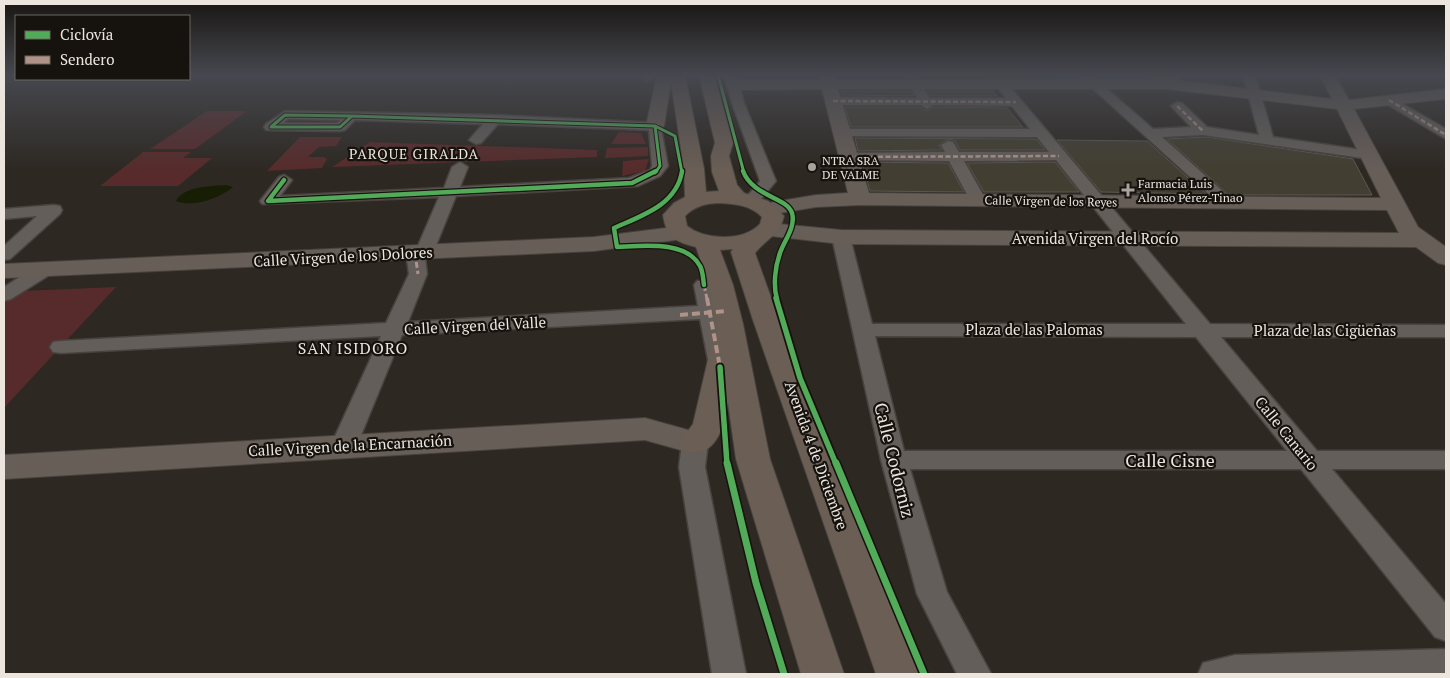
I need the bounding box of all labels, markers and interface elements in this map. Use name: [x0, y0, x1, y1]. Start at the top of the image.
legend: [15, 15, 190, 80]
text: Ciclovía: [60, 24, 114, 44]
text: Sendero: [60, 49, 114, 69]
district label: PARQUE GIRALDA: [349, 144, 479, 163]
place label: NTRA SRA DE VALME: [822, 153, 880, 182]
marker: NTRA SRA DE VALME: [806, 161, 818, 173]
place label: Farmacia Luis Alonso Pérez-Tinao: [1138, 176, 1243, 205]
marker: Farmacia Luis Alonso Pérez-Tinao: [1122, 184, 1134, 196]
street label: Calle Virgen de los Reyes: [985, 192, 1117, 210]
street label: Avenida Virgen del Rocío: [1012, 228, 1178, 248]
street label: Calle Virgen de los Dolores: [253, 241, 433, 271]
street label: Calle Virgen del Valle: [403, 311, 547, 339]
street label: Plaza de las Palomas: [965, 319, 1103, 339]
street label: Plaza de las Cigüeñas: [1254, 320, 1396, 340]
district label: SAN ISIDORO: [298, 337, 408, 359]
street label: Avenida 4 de Diciembre: [781, 378, 853, 532]
street label: Calle Canario: [1251, 392, 1323, 474]
street label: Calle Codorniz: [869, 400, 921, 520]
street label: Calle Virgen de la Encarnación: [248, 430, 452, 460]
street label: Calle Cisne: [1125, 448, 1215, 472]

